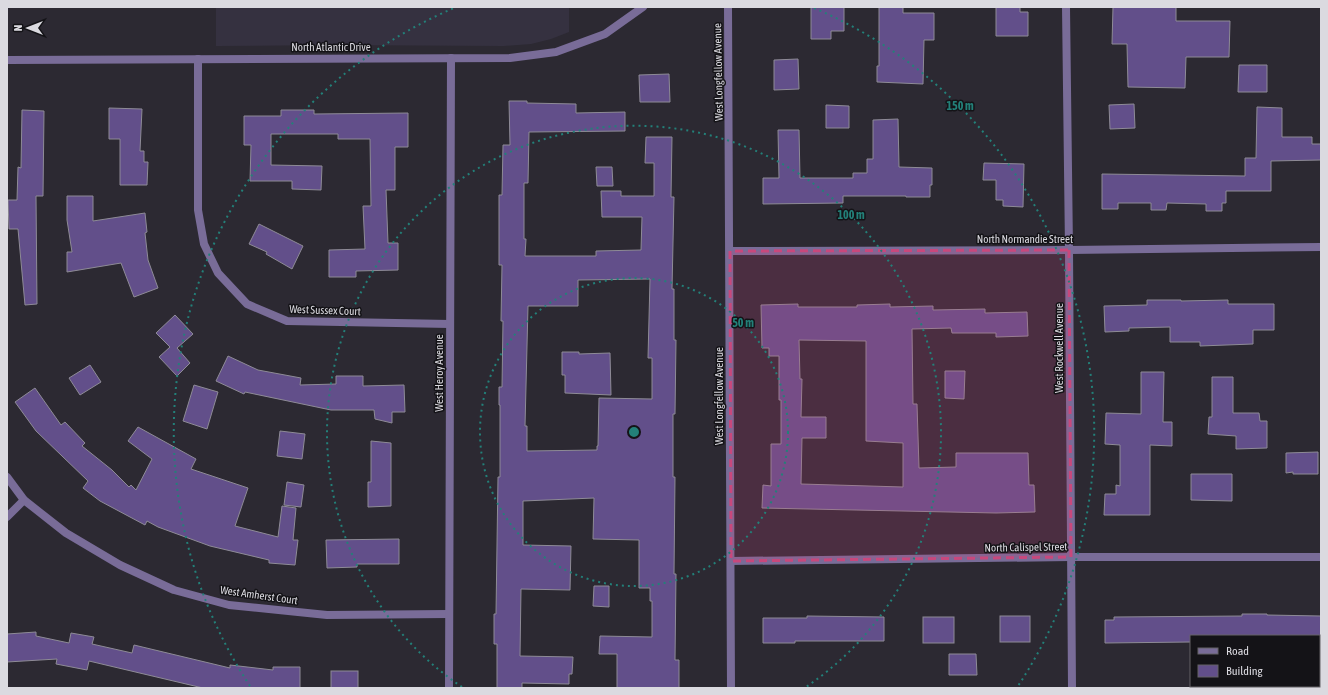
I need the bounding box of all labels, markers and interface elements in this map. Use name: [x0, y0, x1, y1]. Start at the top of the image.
north arrow: [8, 8, 48, 48]
street label: West Longfellow Avenue: [711, 23, 725, 121]
text: N: [12, 25, 24, 31]
street label: North Atlantic Drive: [291, 41, 371, 53]
text: 150 m: [946, 99, 974, 113]
text: 100 m: [837, 208, 865, 222]
street label: North Normandie Street: [977, 233, 1073, 245]
street label: West Sussex Court: [289, 303, 361, 317]
street label: West Rockwell Avenue: [1053, 303, 1065, 393]
text: 50 m: [732, 316, 754, 330]
street label: West Heroy Avenue: [433, 334, 445, 412]
street label: West Longfellow Avenue: [713, 347, 725, 445]
centre of rings: [627, 425, 641, 439]
street label: North Calispel Street: [984, 540, 1068, 554]
street label: West Amherst Court: [219, 584, 299, 606]
legend: [1190, 635, 1320, 687]
text: Road: [1226, 644, 1249, 658]
text: Building: [1226, 664, 1264, 678]

